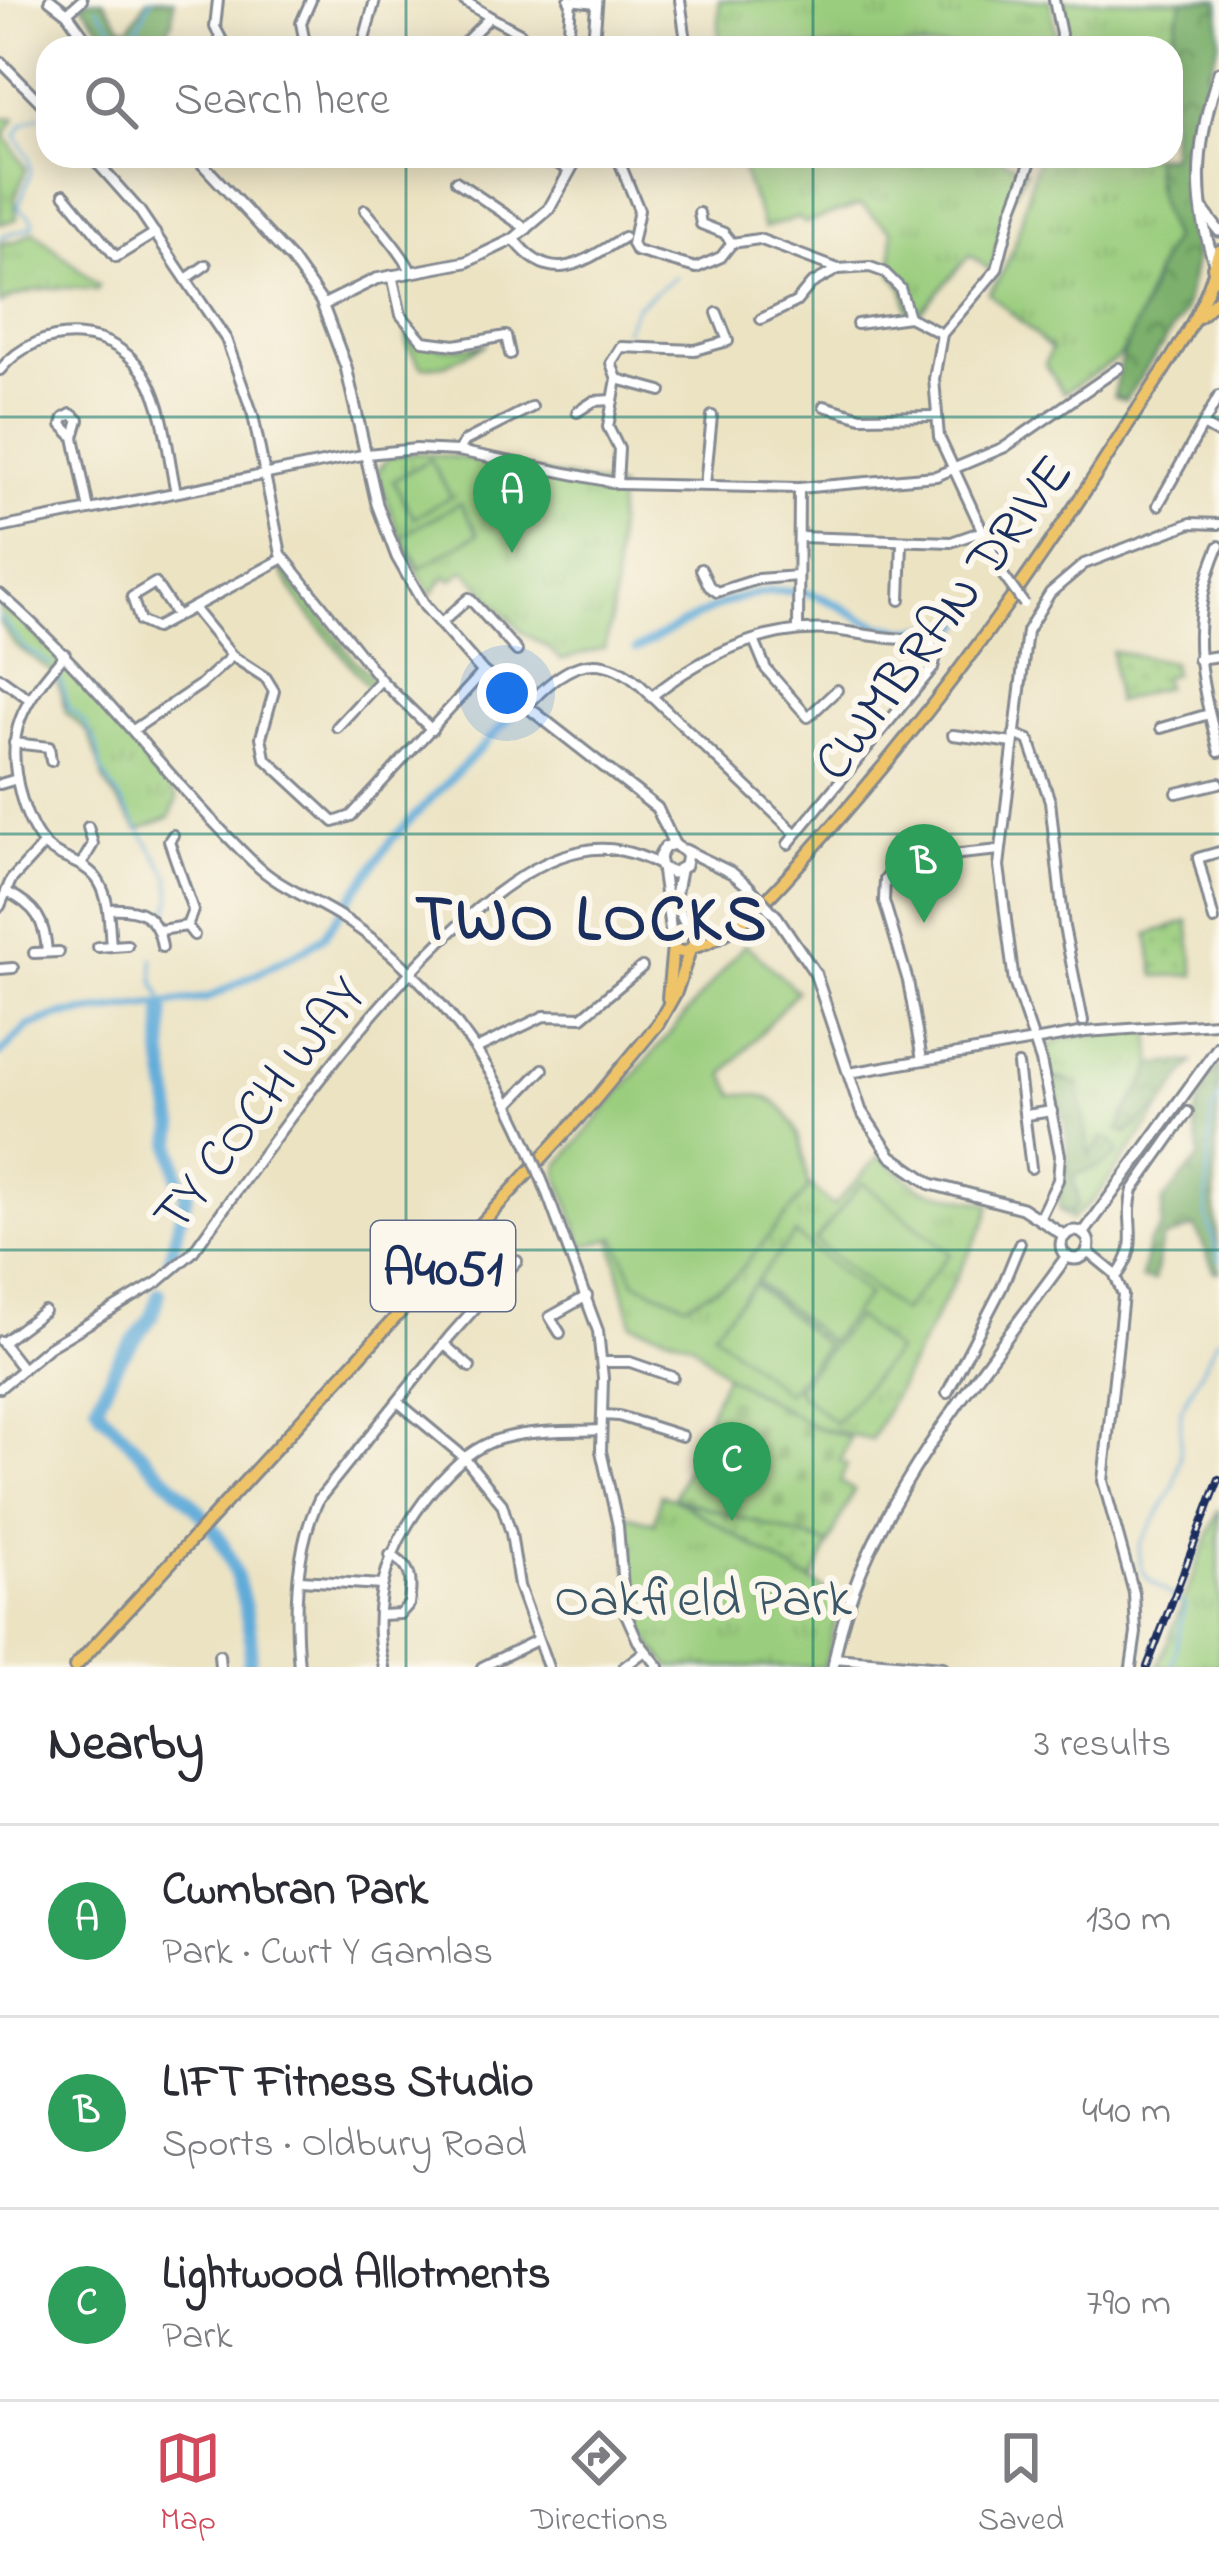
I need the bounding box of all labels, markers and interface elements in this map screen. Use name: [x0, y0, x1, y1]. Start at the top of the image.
search box: [36, 36, 1183, 168]
icon: search: [78, 69, 144, 135]
text: Search here: [174, 69, 390, 135]
street label: CWMBRAN DRIVE: [797, 440, 1095, 799]
pin: A: [473, 454, 551, 553]
your location: [477, 663, 537, 723]
pin: B: [885, 824, 963, 923]
district label: TWO LOCKS: [415, 875, 769, 971]
street label: TY COCH WAY: [136, 961, 387, 1252]
road number: A4051: [371, 1221, 515, 1311]
pin: C: [693, 1422, 771, 1521]
park label: Oakfield Park: [554, 1563, 852, 1641]
text: Nearby: [48, 1708, 204, 1783]
text: 3 results: [1034, 1717, 1171, 1774]
text: Cwmbran Park: [162, 1859, 428, 1925]
text: A: [75, 1892, 99, 1949]
text: 130 m: [1086, 1892, 1171, 1949]
text: Park · Cwrt Y Gamlas: [162, 1925, 493, 1982]
text: LIFT Fitness Studio: [162, 2051, 534, 2117]
text: B: [74, 2084, 100, 2141]
text: 440 m: [1082, 2084, 1171, 2141]
text: Sports · Oldbury Road: [162, 2117, 527, 2174]
text: Lightwood Allotments: [162, 2243, 551, 2309]
text: C: [76, 2276, 98, 2333]
text: 790 m: [1086, 2276, 1171, 2333]
text: Park: [162, 2309, 232, 2366]
tab: Map: [155, 2425, 221, 2545]
tab: Directions: [531, 2425, 668, 2545]
tab: Saved: [978, 2425, 1064, 2545]

